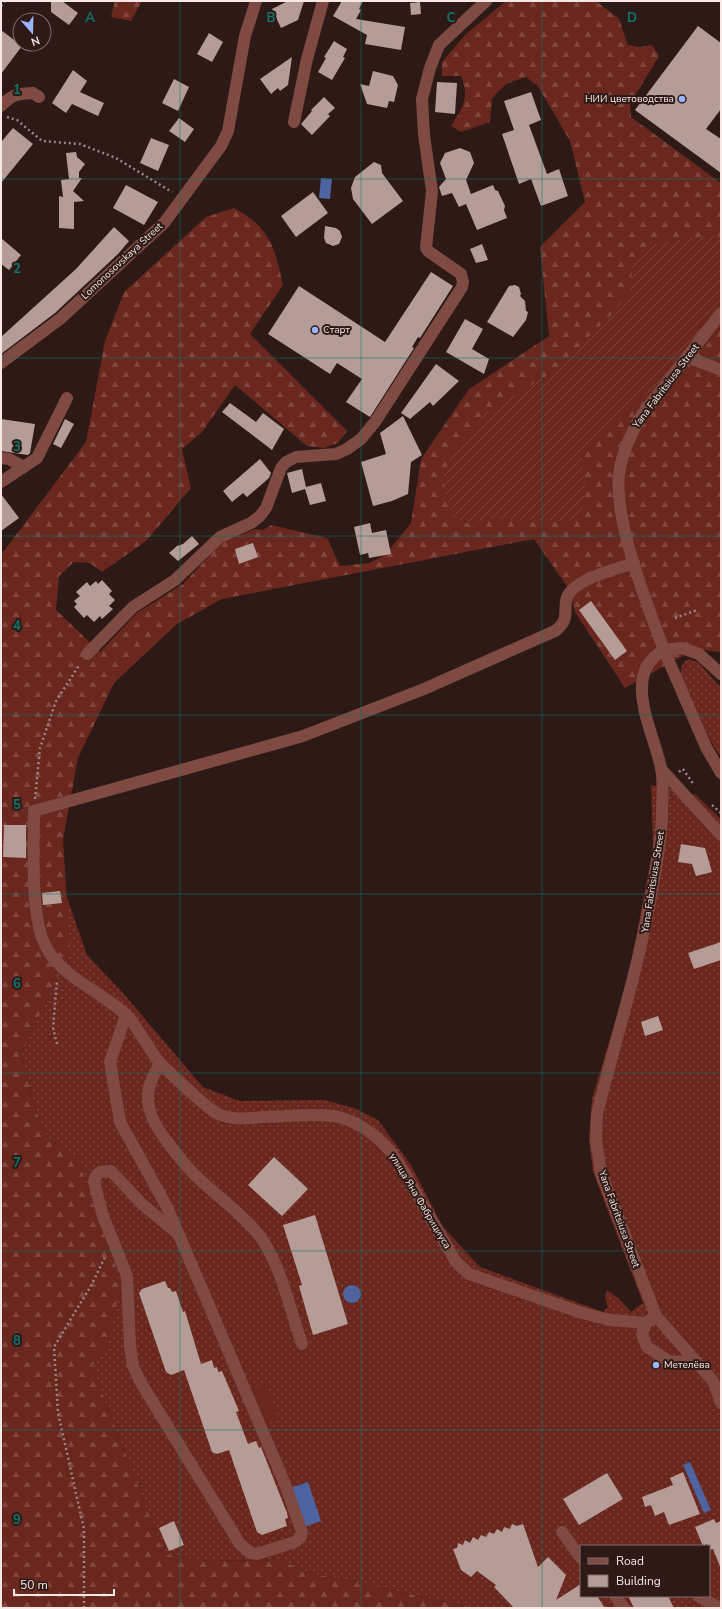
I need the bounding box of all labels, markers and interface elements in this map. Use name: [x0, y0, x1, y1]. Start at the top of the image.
text: A: [85, 9, 95, 27]
text: B: [267, 9, 276, 27]
text: C: [447, 9, 456, 27]
text: D: [627, 9, 637, 27]
north arrow: [12, 12, 52, 52]
text: N: [29, 32, 42, 49]
text: 1: [13, 81, 21, 99]
place label: НИИ цветоводства: [585, 92, 674, 106]
marker: НИИ цветоводства: [677, 94, 687, 104]
street label: Lomonosovskaya Street: [78, 219, 166, 303]
text: 2: [13, 260, 21, 278]
place label: Старт: [323, 323, 350, 337]
marker: Старт: [310, 325, 320, 335]
street label: Yana Fabritsiusa Street: [629, 340, 703, 432]
text: 3: [13, 438, 21, 456]
text: 4: [13, 617, 21, 635]
text: 5: [13, 796, 21, 814]
street label: Yana Fabritsiusa Street: [638, 830, 668, 935]
text: 6: [13, 975, 21, 993]
street label: улица Яна Фабрициуса: [386, 1151, 454, 1251]
text: 7: [13, 1154, 21, 1172]
street label: Yana Fabritsiusa Street: [595, 1167, 643, 1270]
text: 8: [13, 1332, 21, 1350]
place label: Метелёва: [664, 1358, 710, 1372]
marker: Метелёва: [651, 1360, 661, 1370]
text: 9: [13, 1511, 21, 1529]
legend: [580, 1545, 710, 1597]
text: Road: [616, 1553, 644, 1569]
scale bar: [14, 1571, 114, 1597]
text: Building: [616, 1573, 661, 1589]
text: 50 m: [20, 1577, 48, 1593]

